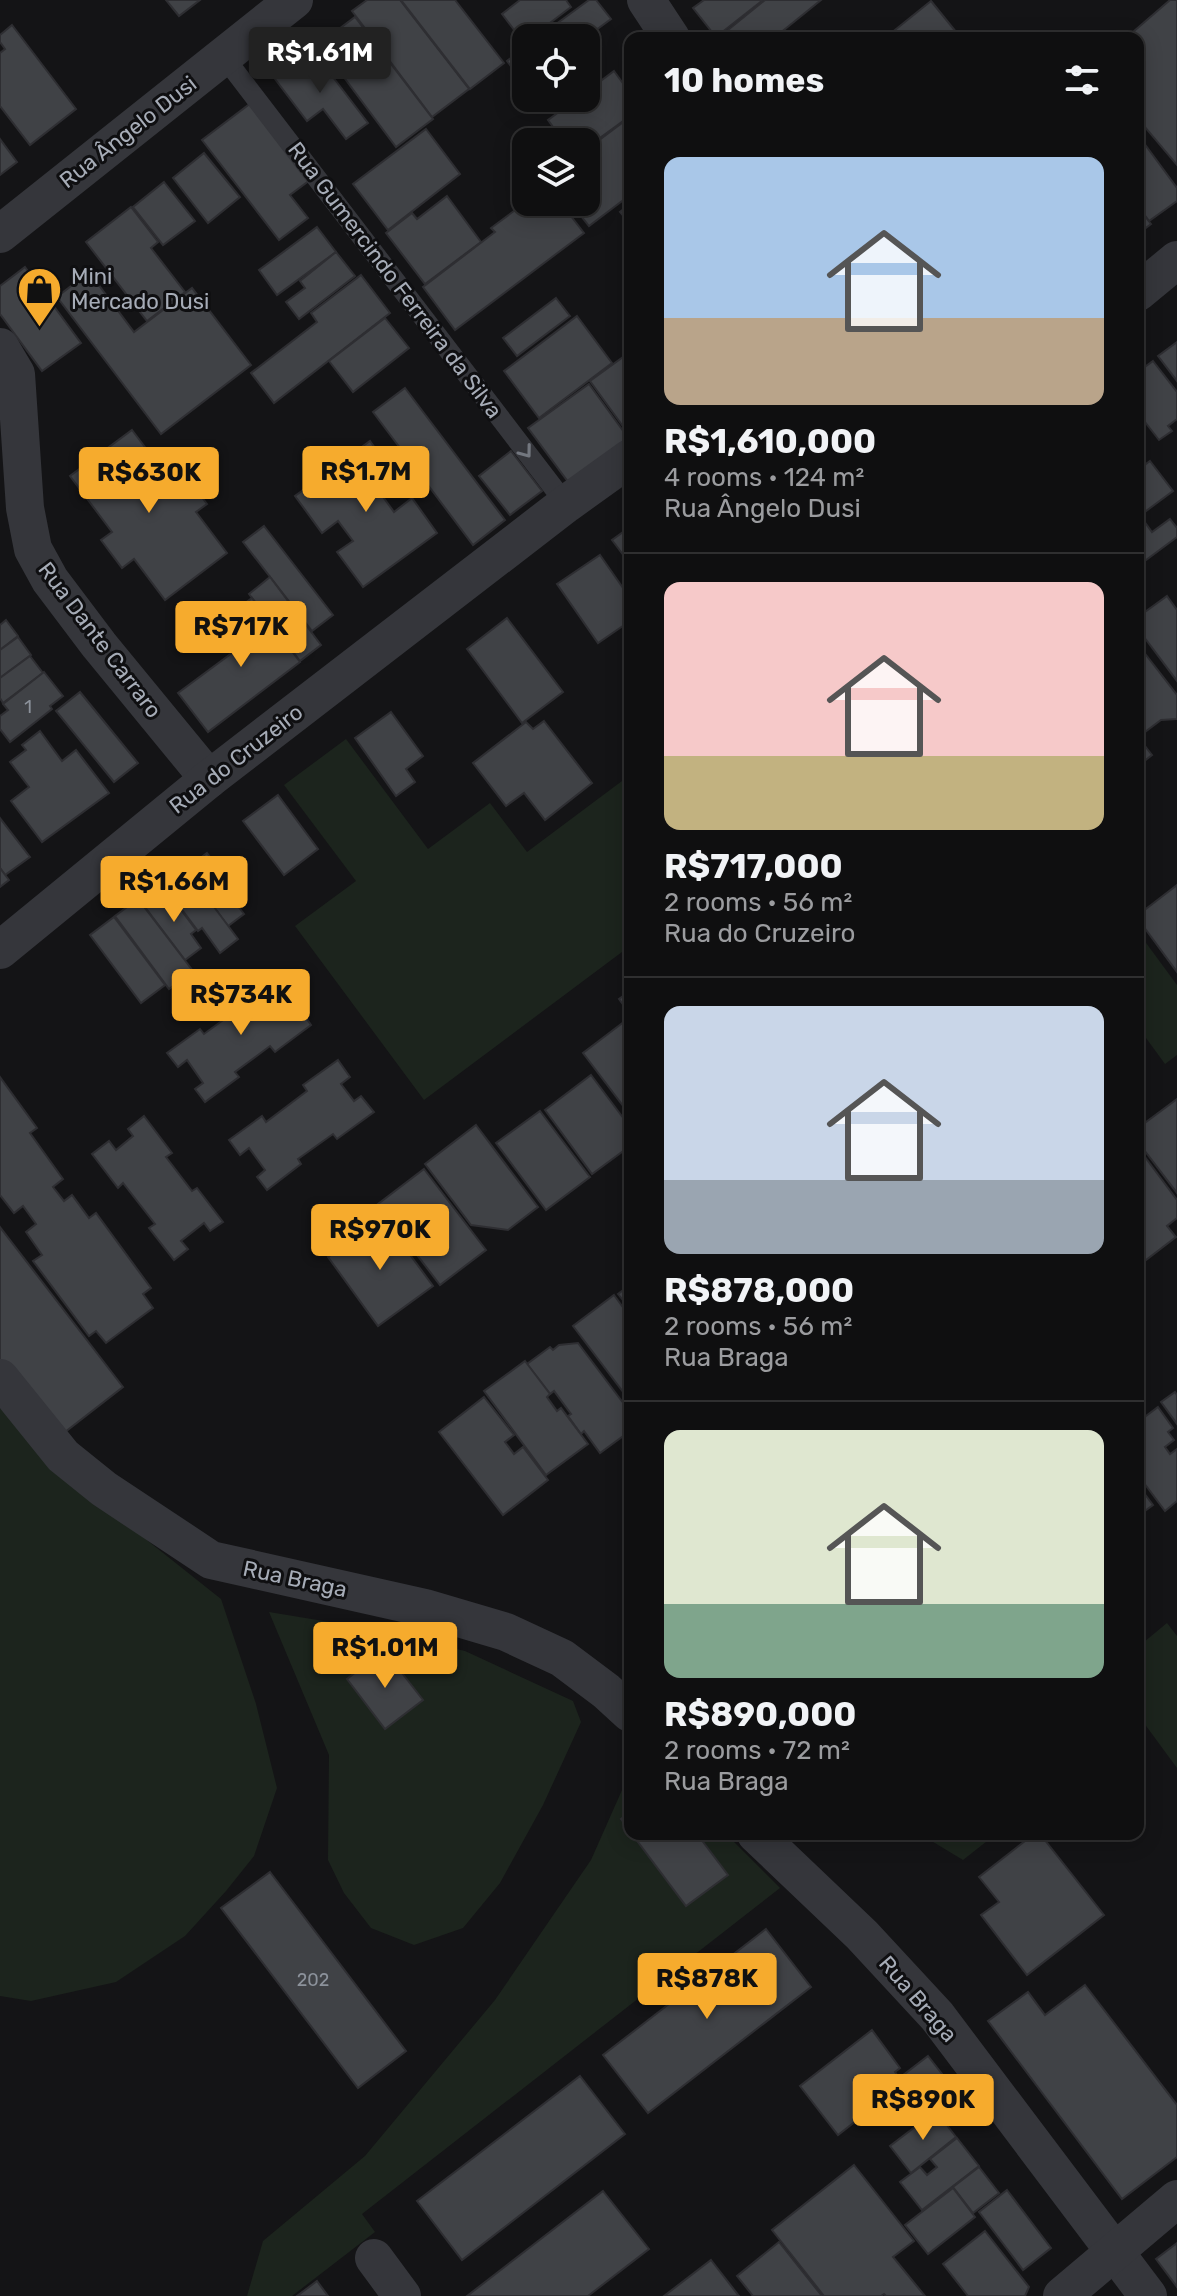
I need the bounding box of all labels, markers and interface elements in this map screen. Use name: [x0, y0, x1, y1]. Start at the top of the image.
map controls: [512, 24, 600, 216]
button: locate: [512, 24, 600, 112]
pin: R$1.61M: [246, 27, 394, 95]
text: R$1.61M: [267, 37, 373, 68]
icon: filters: [1060, 58, 1104, 102]
text: 10 homes: [664, 60, 824, 101]
street label: Rua Ângelo Dusi: [54, 70, 202, 194]
button: layers: [512, 128, 600, 216]
street label: Rua Gumercindo Ferreira da Silva: [282, 137, 508, 423]
icon: home: [812, 209, 956, 353]
place label: Mini Mercado Dusi: [71, 263, 209, 315]
shop icon: Mini Mercado Dusi: [16, 265, 64, 328]
text: R$1,610,000: [664, 421, 876, 462]
one-way arrow: [517, 443, 531, 458]
pin: R$1.7M: [301, 446, 431, 514]
pin: R$630K: [84, 447, 214, 515]
text: R$1.7M: [320, 456, 412, 487]
text: R$630K: [97, 457, 201, 488]
text: 4 rooms · 124 m²: [664, 462, 864, 493]
text: Rua Ângelo Dusi: [664, 493, 861, 524]
street label: Rua Dante Carraro: [33, 557, 167, 723]
pin: R$717K: [176, 601, 306, 669]
text: R$717K: [193, 611, 289, 642]
icon: home: [812, 634, 956, 778]
house number: 1: [24, 696, 32, 718]
street label: Rua do Cruzeiro: [164, 698, 308, 820]
text: R$717,000: [664, 846, 843, 887]
pin: R$1.66M: [100, 856, 248, 924]
text: R$1.66M: [119, 866, 229, 897]
text: 2 rooms · 56 m²: [664, 887, 852, 918]
text: Rua do Cruzeiro: [664, 918, 856, 949]
pin: R$734K: [176, 969, 306, 1037]
text: R$734K: [190, 979, 292, 1010]
icon: home: [812, 1058, 956, 1202]
pin: R$970K: [315, 1204, 445, 1272]
text: R$970K: [329, 1214, 431, 1245]
text: R$878,000: [664, 1270, 854, 1311]
text: 2 rooms · 56 m²: [664, 1311, 852, 1342]
text: Rua Braga: [664, 1342, 789, 1373]
icon: home: [812, 1482, 956, 1626]
street label: Rua Braga: [241, 1555, 349, 1603]
pin: R$1.01M: [311, 1622, 459, 1690]
text: R$1.01M: [331, 1632, 439, 1663]
text: R$890,000: [664, 1694, 856, 1735]
text: 2 rooms · 72 m²: [664, 1735, 850, 1766]
text: Rua Braga: [664, 1766, 789, 1797]
street label: Rua Braga: [873, 1950, 963, 2048]
pin: R$878K: [642, 1953, 772, 2021]
text: R$878K: [656, 1963, 758, 1994]
house number: 202: [297, 1969, 329, 1991]
pin: R$890K: [858, 2074, 988, 2142]
text: R$890K: [871, 2084, 975, 2115]

